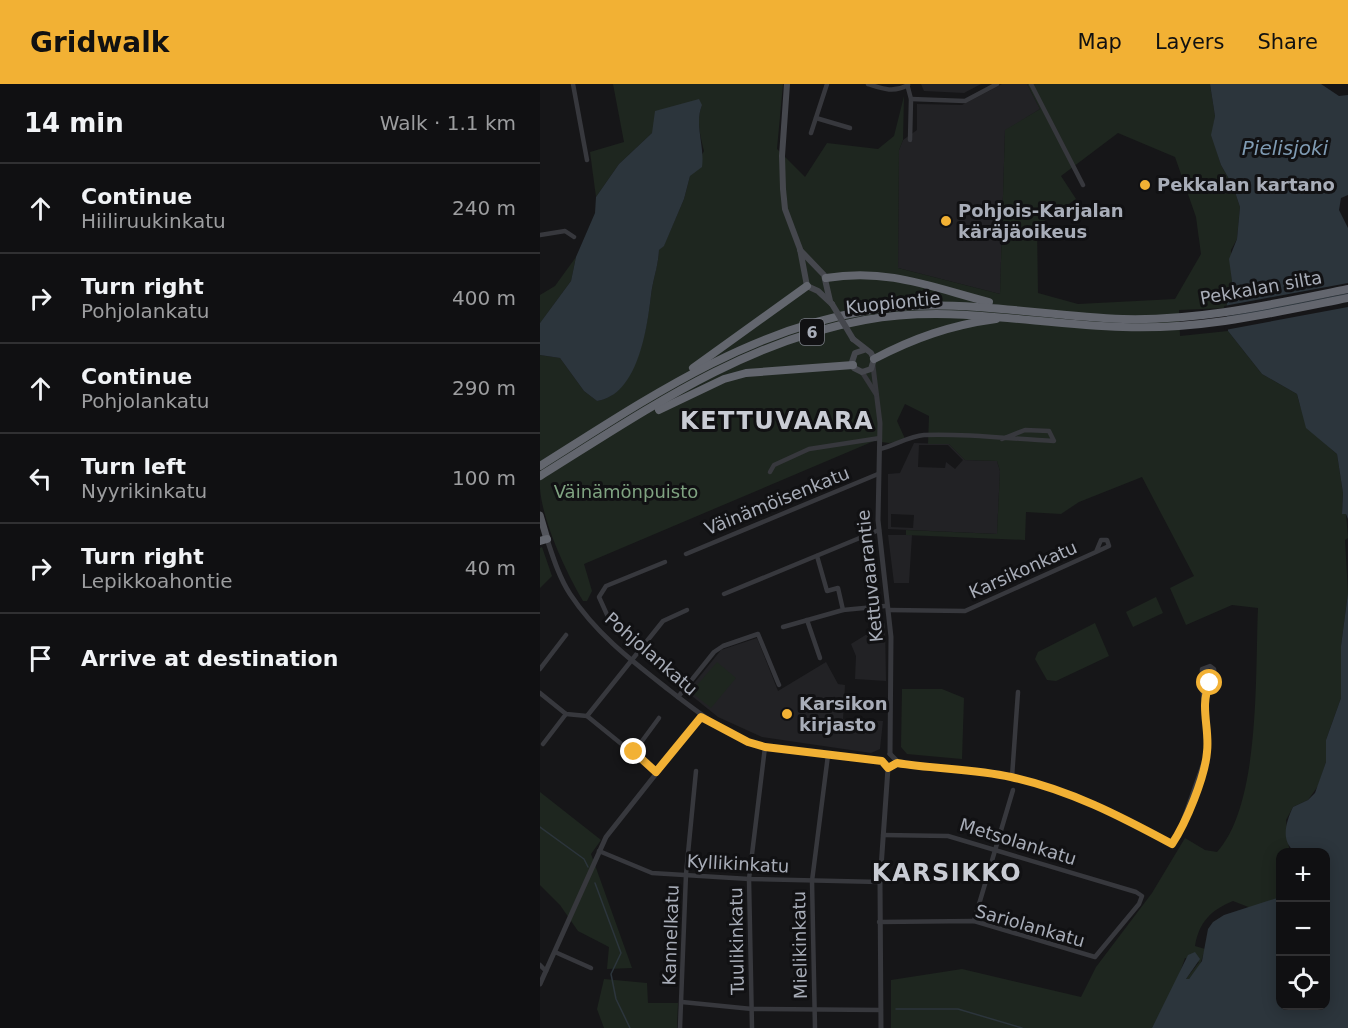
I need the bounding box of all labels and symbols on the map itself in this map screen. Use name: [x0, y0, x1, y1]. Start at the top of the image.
water label: Pielisjoki: [1242, 136, 1329, 160]
place label: Pekkalan kartano: [1157, 174, 1335, 195]
marker: Pekkalan kartano: [1138, 178, 1152, 192]
place label: Pohjois-Karjalan käräjäoikeus: [958, 200, 1124, 242]
marker: Pohjois-Karjalan käräjäoikeus: [939, 214, 953, 228]
street label: Pekkalan silta: [1198, 266, 1324, 309]
street label: Kuopiontie: [844, 287, 941, 318]
road number: 6: [800, 319, 824, 345]
district label: KETTUVAARA: [680, 407, 874, 435]
street label: Väinämöisenkatu: [701, 462, 852, 539]
park label: Väinämönpuisto: [554, 481, 698, 502]
street label: Kettuvaarantie: [852, 509, 887, 643]
street label: Karsikonkatu: [965, 536, 1080, 603]
street label: Pohjolankatu: [601, 608, 702, 700]
route start: [1196, 669, 1222, 695]
place label: Karsikon kirjasto: [799, 693, 888, 735]
marker: Karsikon kirjasto: [780, 707, 794, 721]
route end: [620, 738, 646, 764]
street label: Metsolankatu: [957, 814, 1079, 869]
street label: Kyllikinkatu: [686, 850, 790, 877]
district label: KARSIKKO: [872, 859, 1022, 887]
street label: Kannelkatu: [658, 884, 683, 986]
street label: Tuulikinkatu: [725, 887, 748, 996]
street label: Mielikinkatu: [788, 891, 811, 999]
street label: Sariolankatu: [973, 900, 1087, 951]

